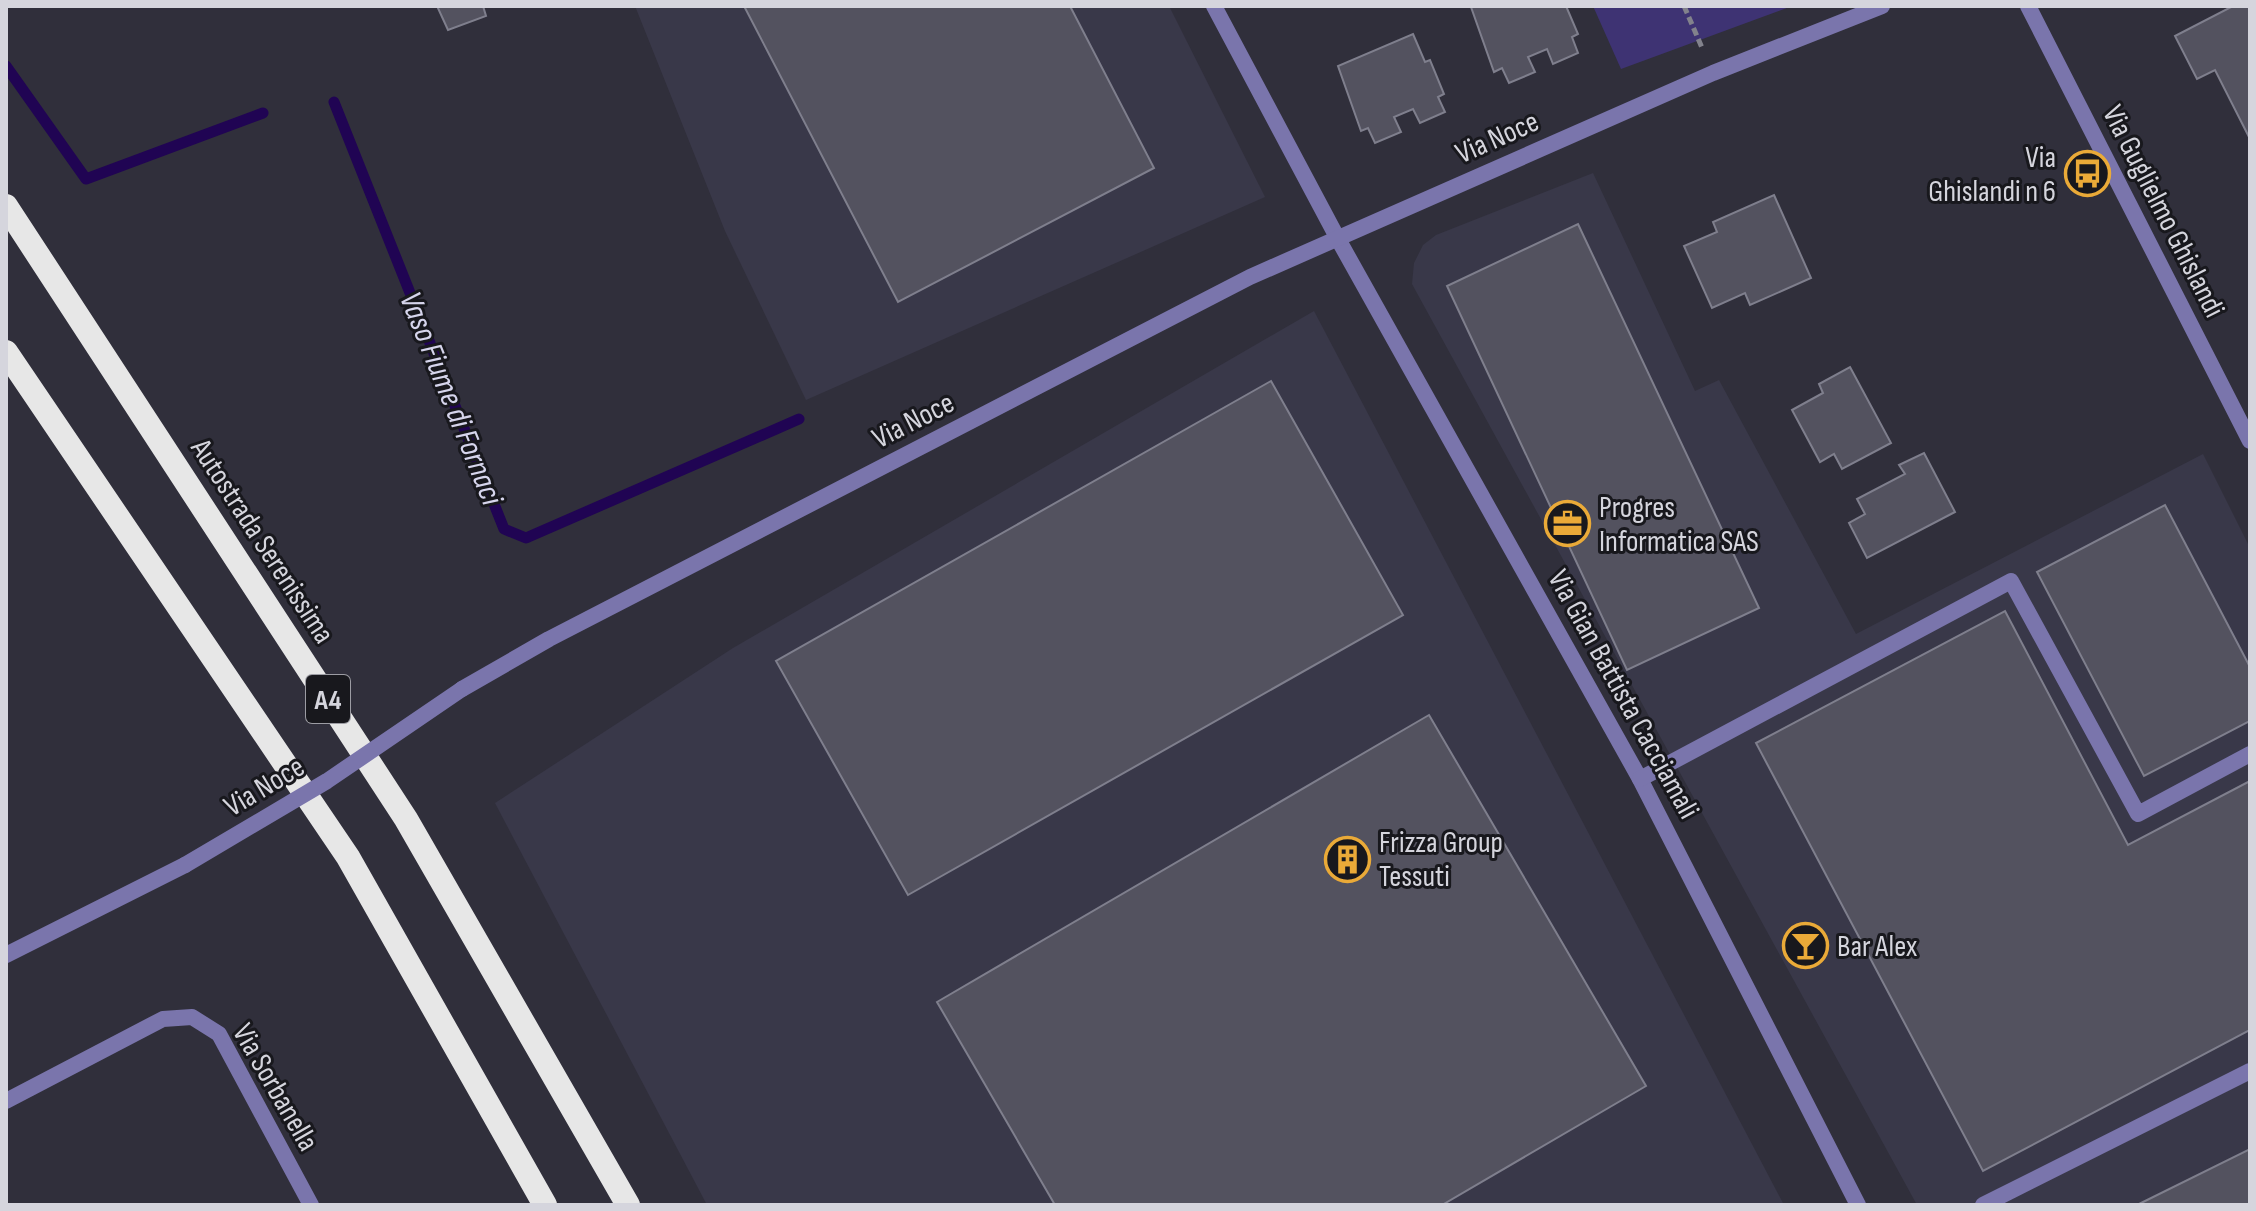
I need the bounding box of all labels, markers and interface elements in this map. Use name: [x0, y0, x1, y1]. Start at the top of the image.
street label: Via Guglielmo Ghislandi: [2094, 99, 2232, 323]
street label: Via Noce: [1450, 104, 1545, 172]
place label: Via Ghislandi n 6: [1928, 140, 2056, 210]
bus stop icon: Via Ghislandi n 6: [2063, 150, 2111, 198]
water label: Vaso Fiume di Fornaci: [390, 286, 512, 512]
street label: Via Noce: [866, 385, 960, 457]
street label: Autostrada Serenissima: [182, 432, 342, 650]
place label: Progres Informatica SAS: [1599, 490, 1759, 560]
office icon: Progres Informatica SAS: [1544, 500, 1592, 548]
street label: Via Gian Battista Cacciamali: [1540, 564, 1707, 825]
road number: A4: [306, 675, 350, 723]
street label: Via Noce: [218, 749, 311, 825]
place label: Frizza Group Tessuti: [1379, 825, 1503, 895]
building icon: Frizza Group Tessuti: [1324, 835, 1372, 883]
bar icon: Bar Alex: [1782, 922, 1830, 970]
place label: Bar Alex: [1837, 929, 1917, 965]
street label: Via Sorbanella: [224, 1017, 326, 1158]

